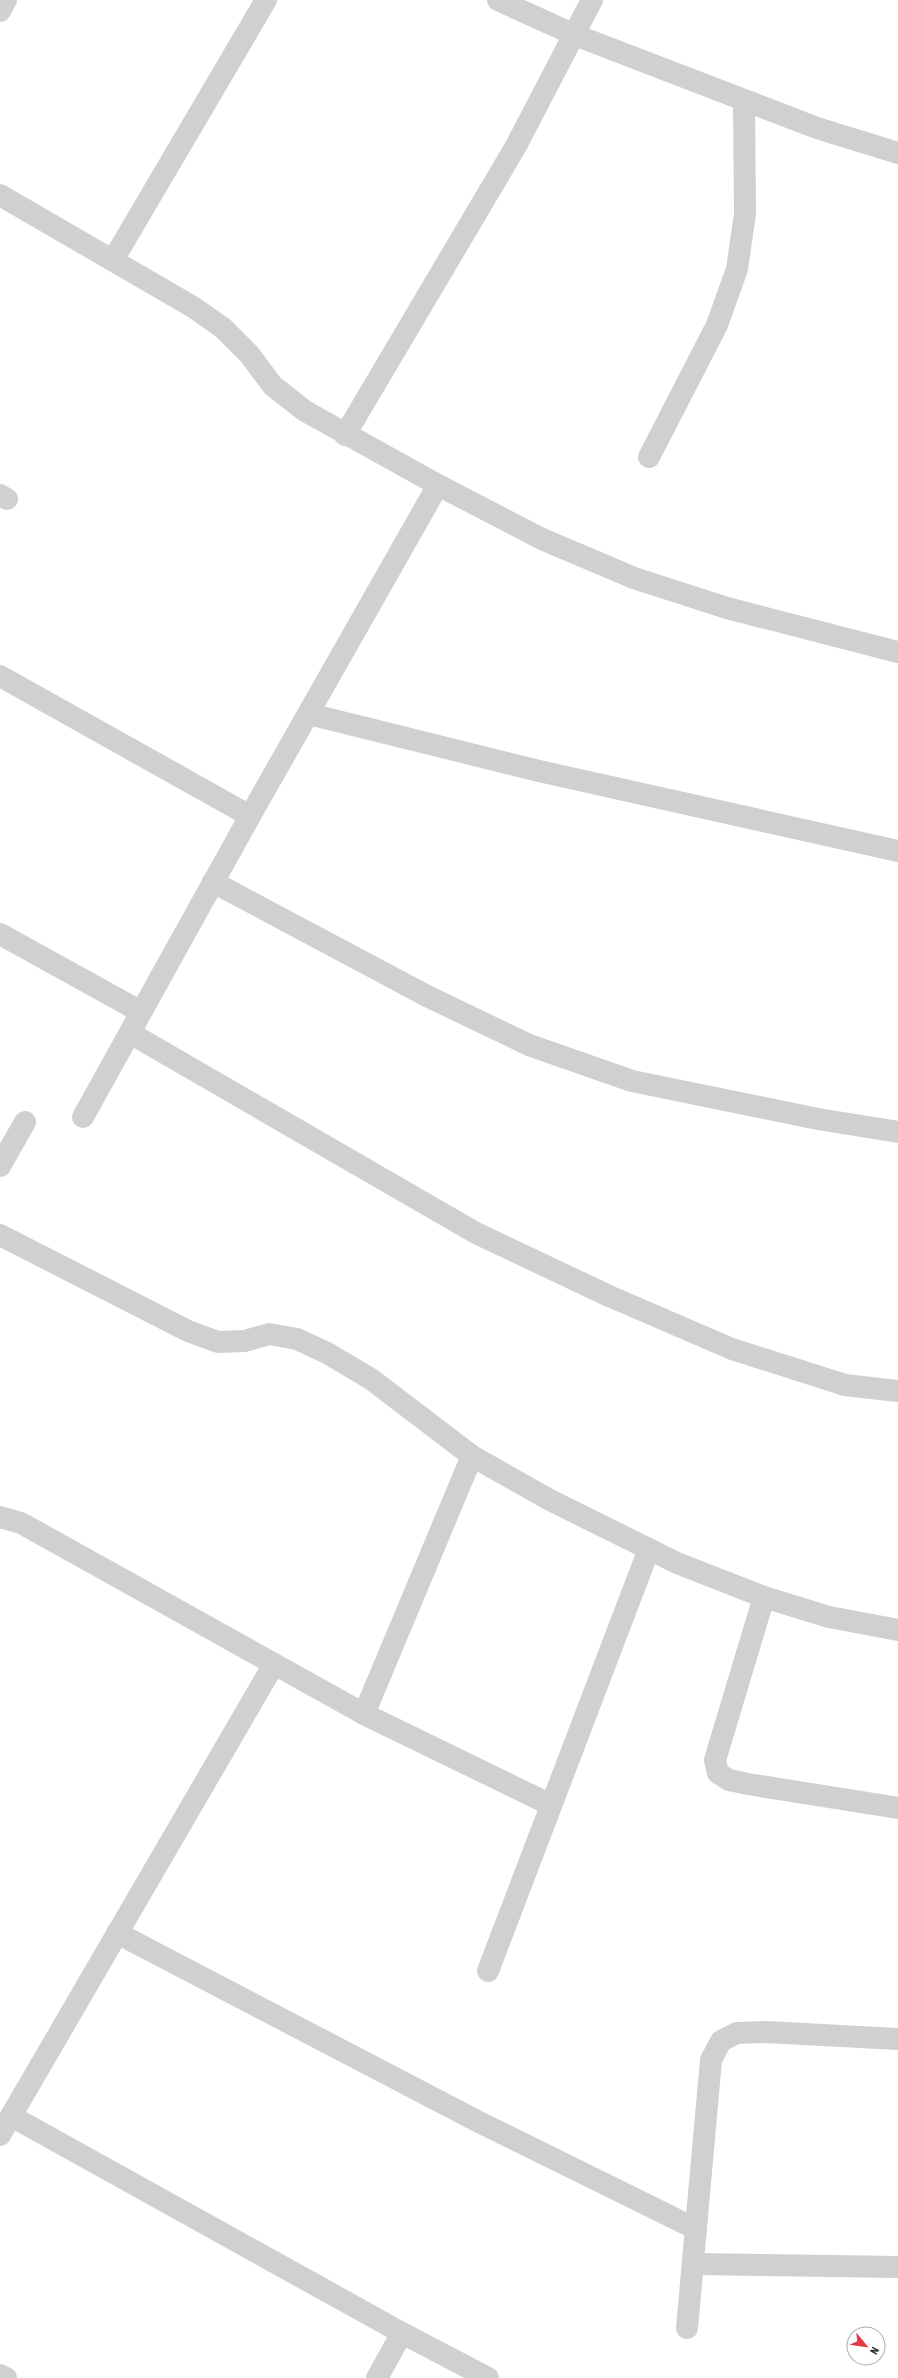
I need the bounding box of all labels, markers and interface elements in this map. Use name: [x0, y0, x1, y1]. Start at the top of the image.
north arrow: [846, 2326, 886, 2366]
text: N: [868, 2345, 882, 2357]

